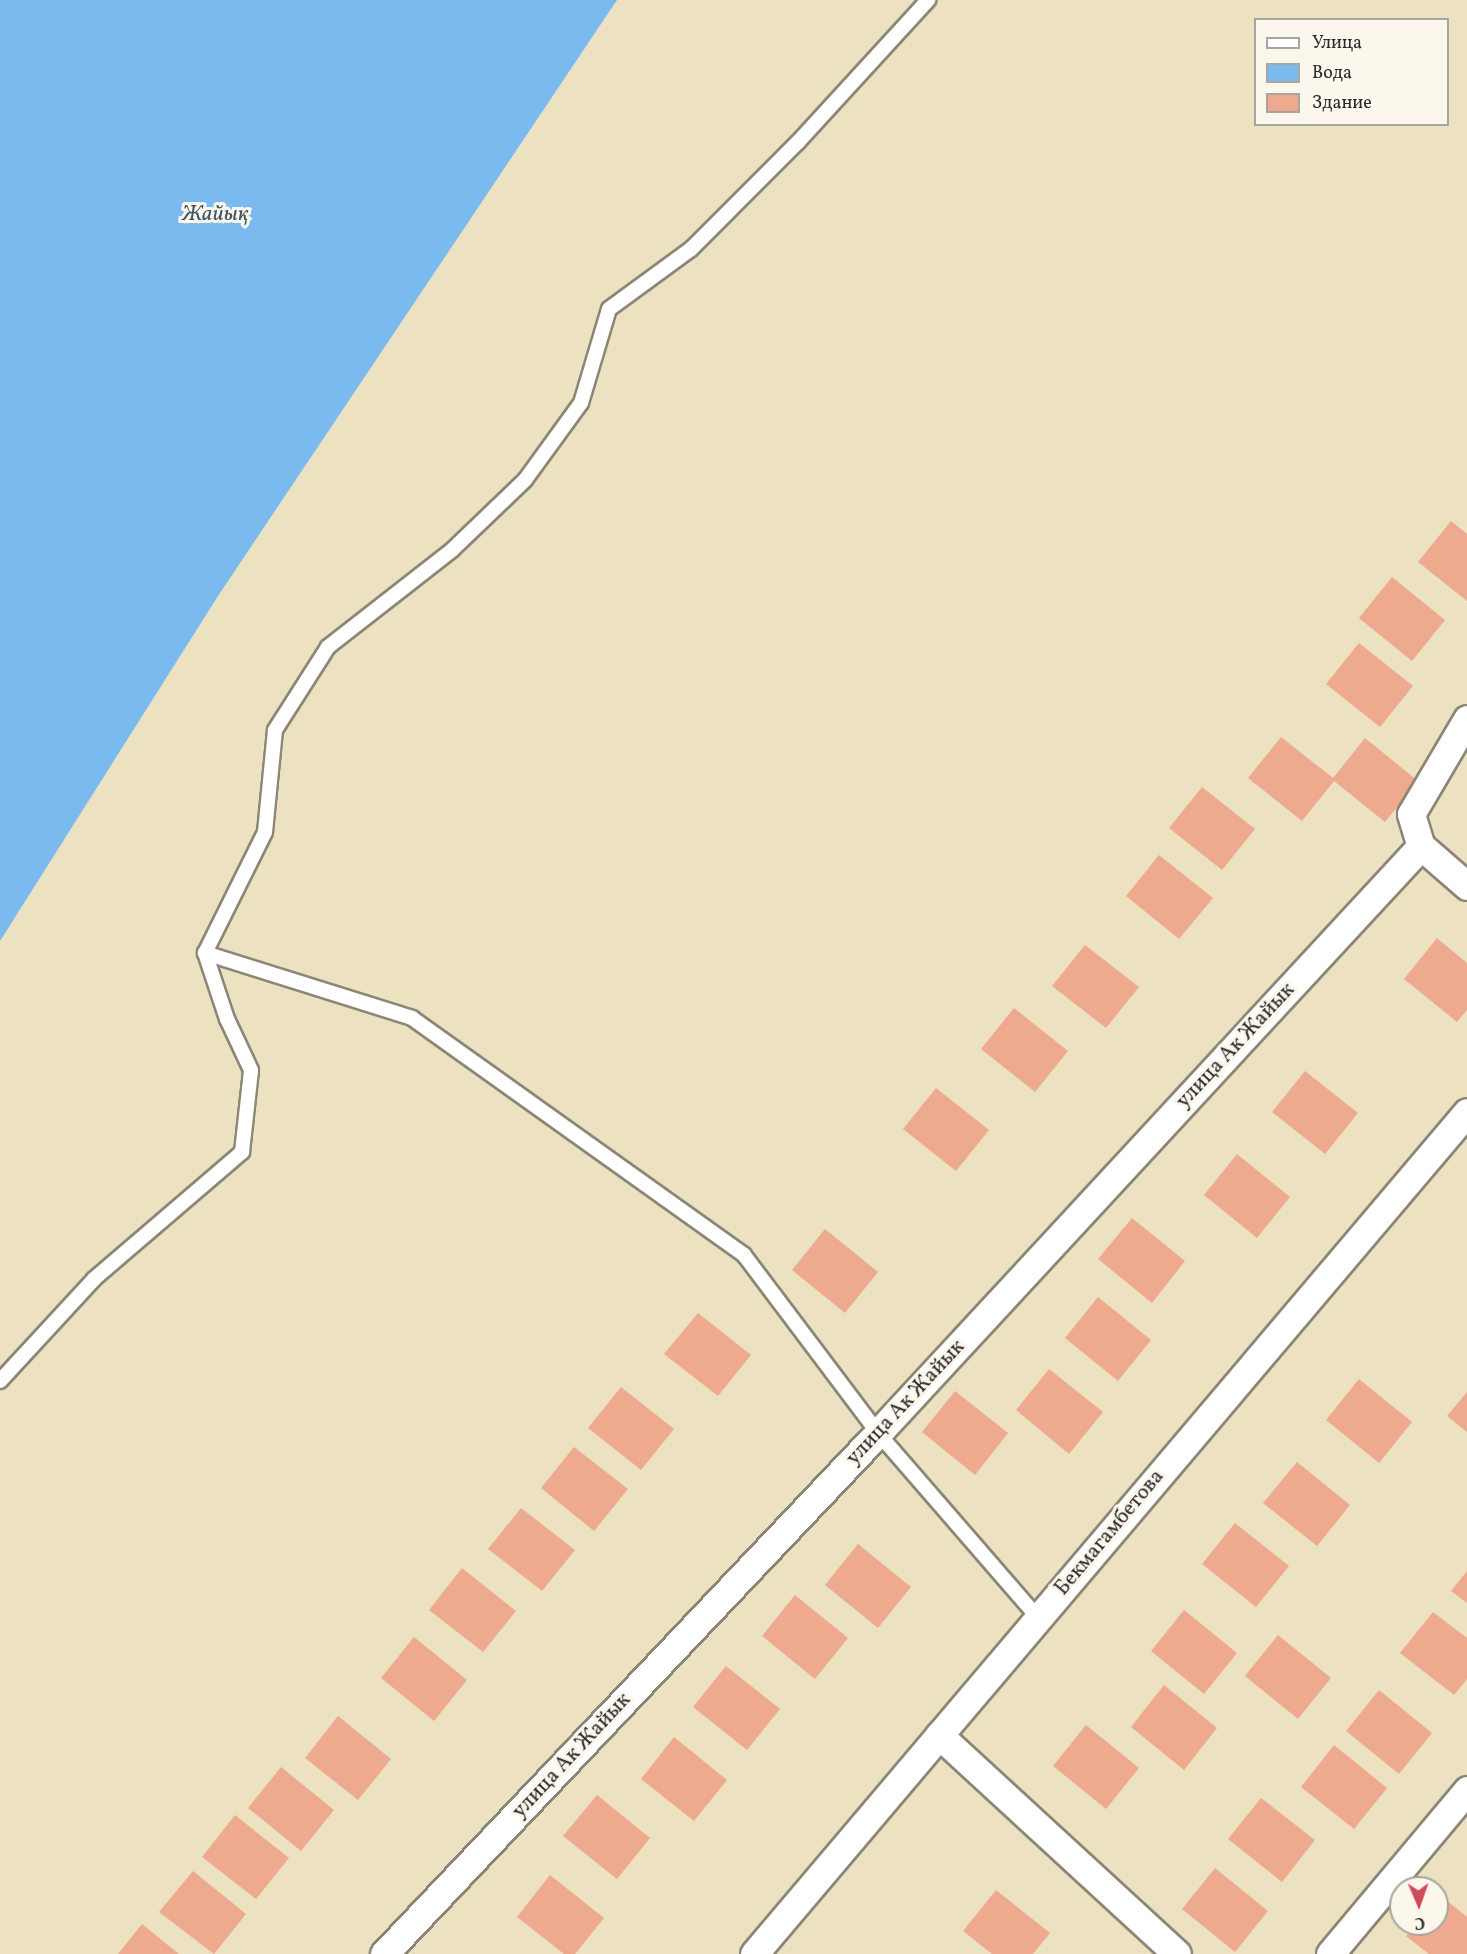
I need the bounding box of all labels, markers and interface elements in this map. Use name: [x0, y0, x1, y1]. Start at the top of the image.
legend: [1254, 18, 1449, 126]
text: Улица: [1312, 31, 1362, 56]
text: Вода: [1312, 61, 1352, 86]
text: Здание: [1312, 91, 1372, 116]
water label: Жайық: [182, 202, 248, 228]
street label: улица Ак Жайык: [1171, 978, 1301, 1114]
street label: улица Ак Жайык: [841, 1335, 971, 1471]
street label: Бекмагамбетова: [1050, 1465, 1170, 1601]
street label: улица Ак Жайык: [507, 1688, 637, 1824]
north arrow: [1389, 1876, 1449, 1936]
text: С: [1414, 1911, 1425, 1933]

